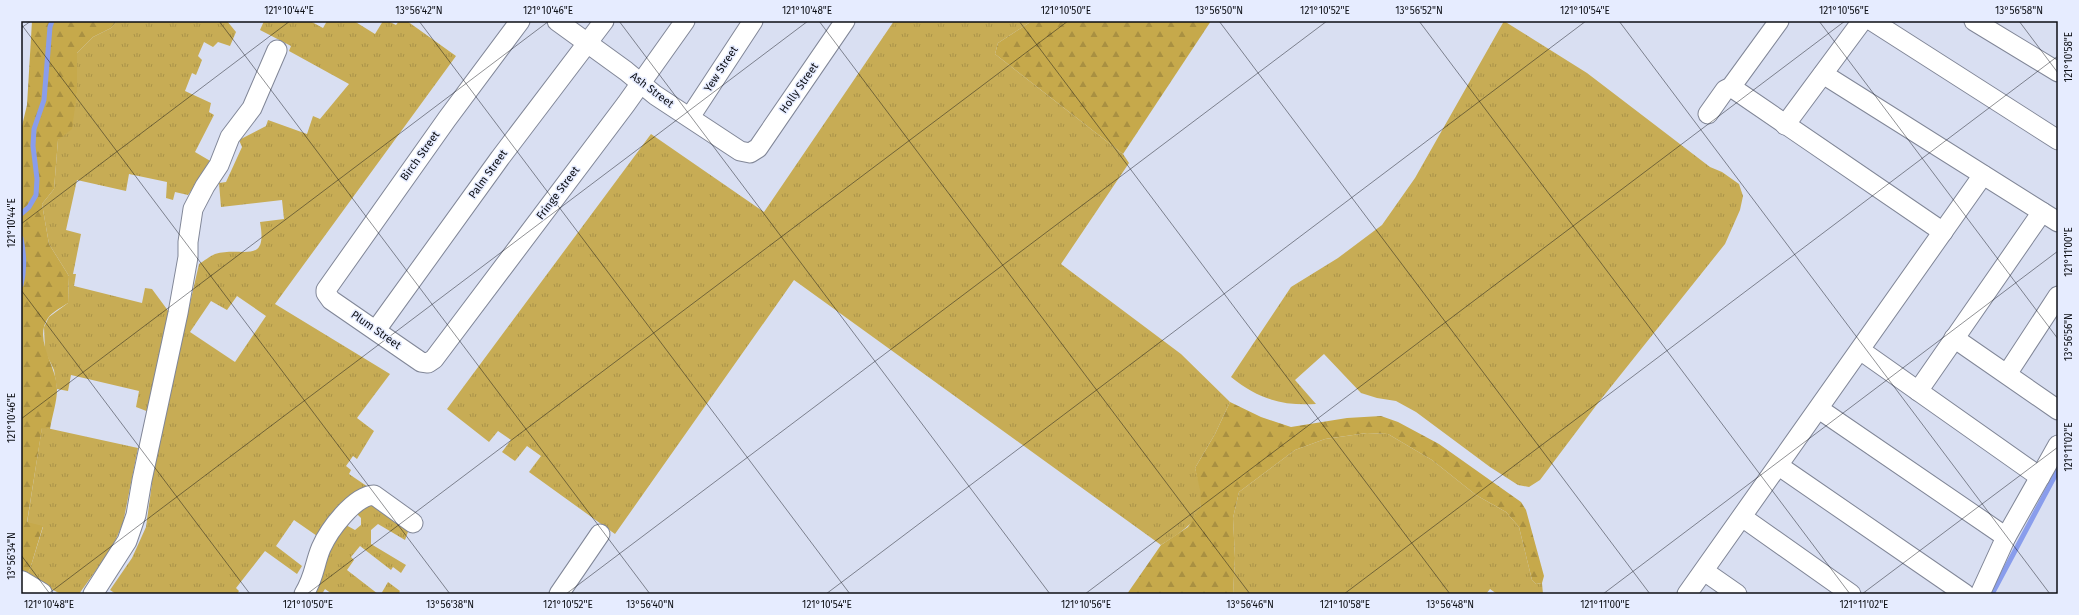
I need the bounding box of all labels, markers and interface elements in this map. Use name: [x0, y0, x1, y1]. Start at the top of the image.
text: 121°10'44"E: [264, 5, 314, 17]
text: 13°56'42"N: [395, 5, 443, 17]
text: 121°10'46"E: [523, 5, 573, 17]
text: 121°10'48"E: [782, 5, 832, 17]
text: 121°10'50"E: [1041, 5, 1091, 17]
text: 13°56'50"N: [1195, 5, 1243, 17]
text: 121°10'52"E: [1300, 5, 1350, 17]
text: 13°56'52"N: [1395, 5, 1443, 17]
text: 121°10'54"E: [1560, 5, 1610, 17]
text: 121°10'56"E: [1819, 5, 1869, 17]
text: 13°56'58"N: [1995, 5, 2043, 17]
text: 121°10'58"E: [2063, 32, 2075, 82]
street label: Yew Street: [701, 44, 741, 94]
street label: Holly Street: [777, 60, 821, 116]
street label: Ash Street: [628, 70, 676, 110]
street label: Birch Street: [398, 129, 442, 183]
street label: Palm Street: [466, 147, 510, 201]
street label: Fringe Street: [534, 164, 582, 222]
text: 121°10'44"E: [6, 198, 18, 248]
text: 121°11'00"E: [2063, 227, 2075, 277]
street label: Plum Street: [348, 308, 404, 352]
text: 13°56'56"N: [2063, 313, 2075, 361]
text: 121°10'46"E: [6, 393, 18, 443]
text: 121°11'02"E: [2063, 423, 2075, 471]
text: 13°56'34"N: [6, 532, 18, 580]
text: 121°10'48"E: [24, 599, 74, 611]
text: 121°10'50"E: [283, 599, 333, 611]
text: 13°56'38"N: [426, 599, 474, 611]
text: 121°10'52"E: [543, 599, 593, 611]
text: 13°56'40"N: [626, 599, 674, 611]
text: 121°10'54"E: [802, 599, 852, 611]
text: 121°10'56"E: [1061, 599, 1111, 611]
text: 13°56'46"N: [1226, 599, 1274, 611]
text: 121°10'58"E: [1320, 599, 1370, 611]
text: 13°56'48"N: [1426, 599, 1474, 611]
text: 121°11'00"E: [1580, 599, 1630, 611]
text: 121°11'02"E: [1840, 599, 1888, 611]

